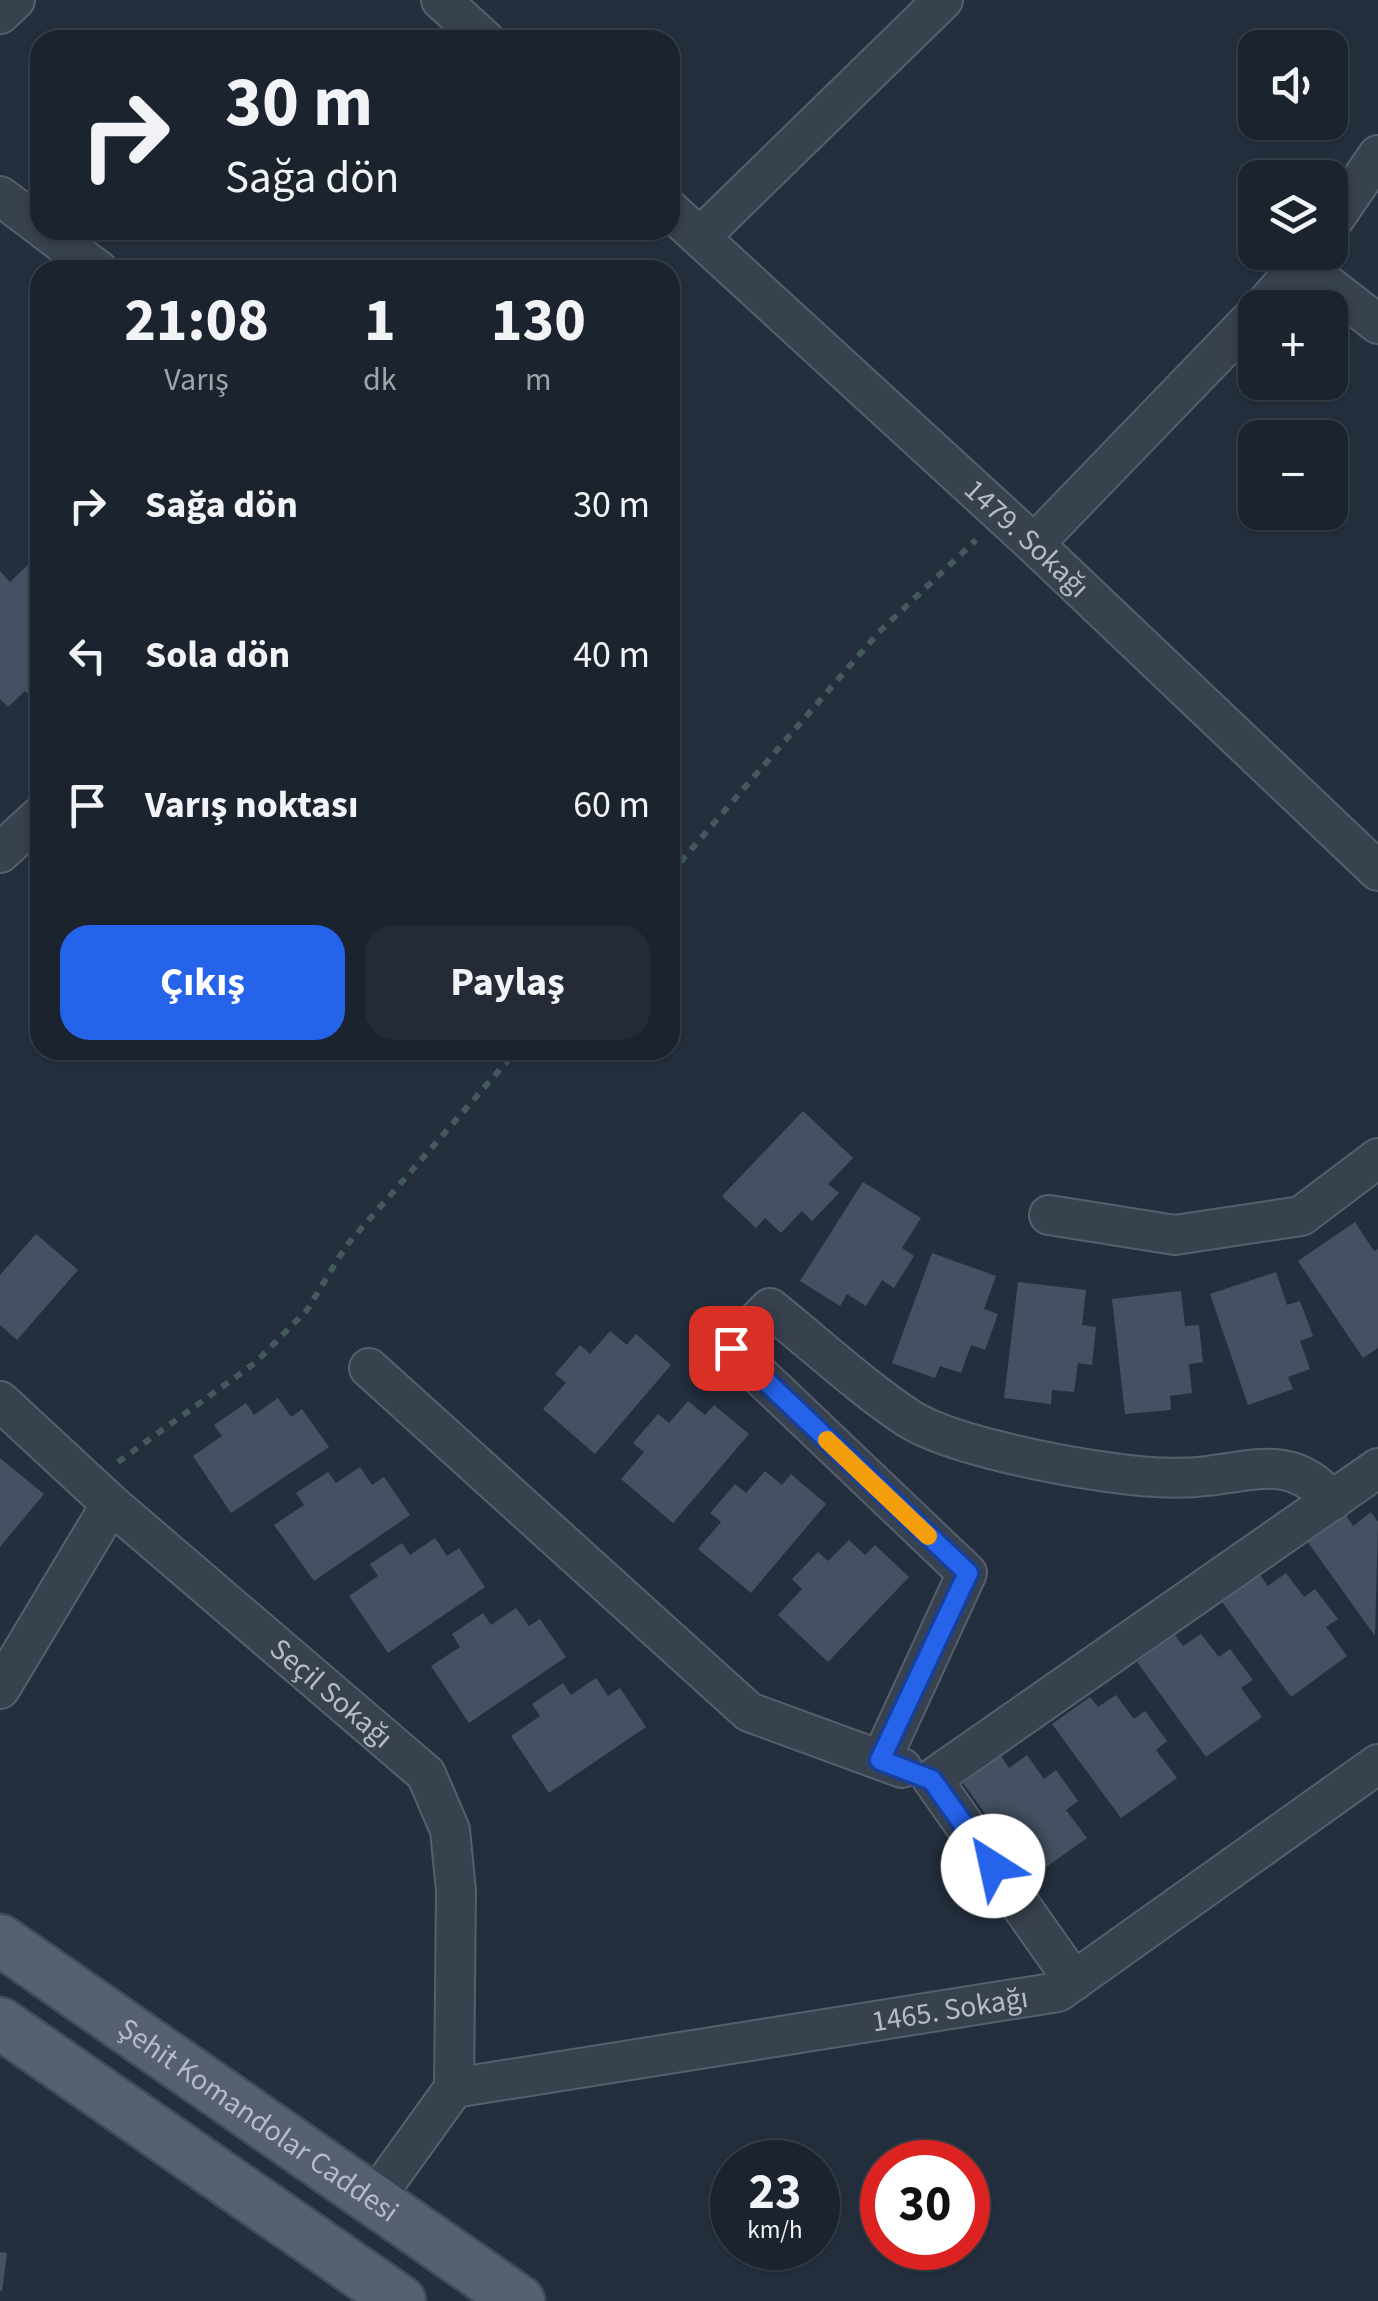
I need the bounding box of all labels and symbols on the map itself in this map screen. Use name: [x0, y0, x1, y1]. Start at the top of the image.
street label: 1479. Sokağı: [955, 469, 1099, 608]
pin: [689, 1306, 774, 1391]
street label: Seçil Sokağı: [261, 1628, 403, 1758]
position arrow: [941, 1814, 1045, 1918]
street label: 1465. Sokağı: [869, 1976, 1031, 2043]
street label: Şehit Komandolar Caddesi: [110, 2007, 408, 2233]
speed limit sign: 30: [860, 2140, 990, 2270]

